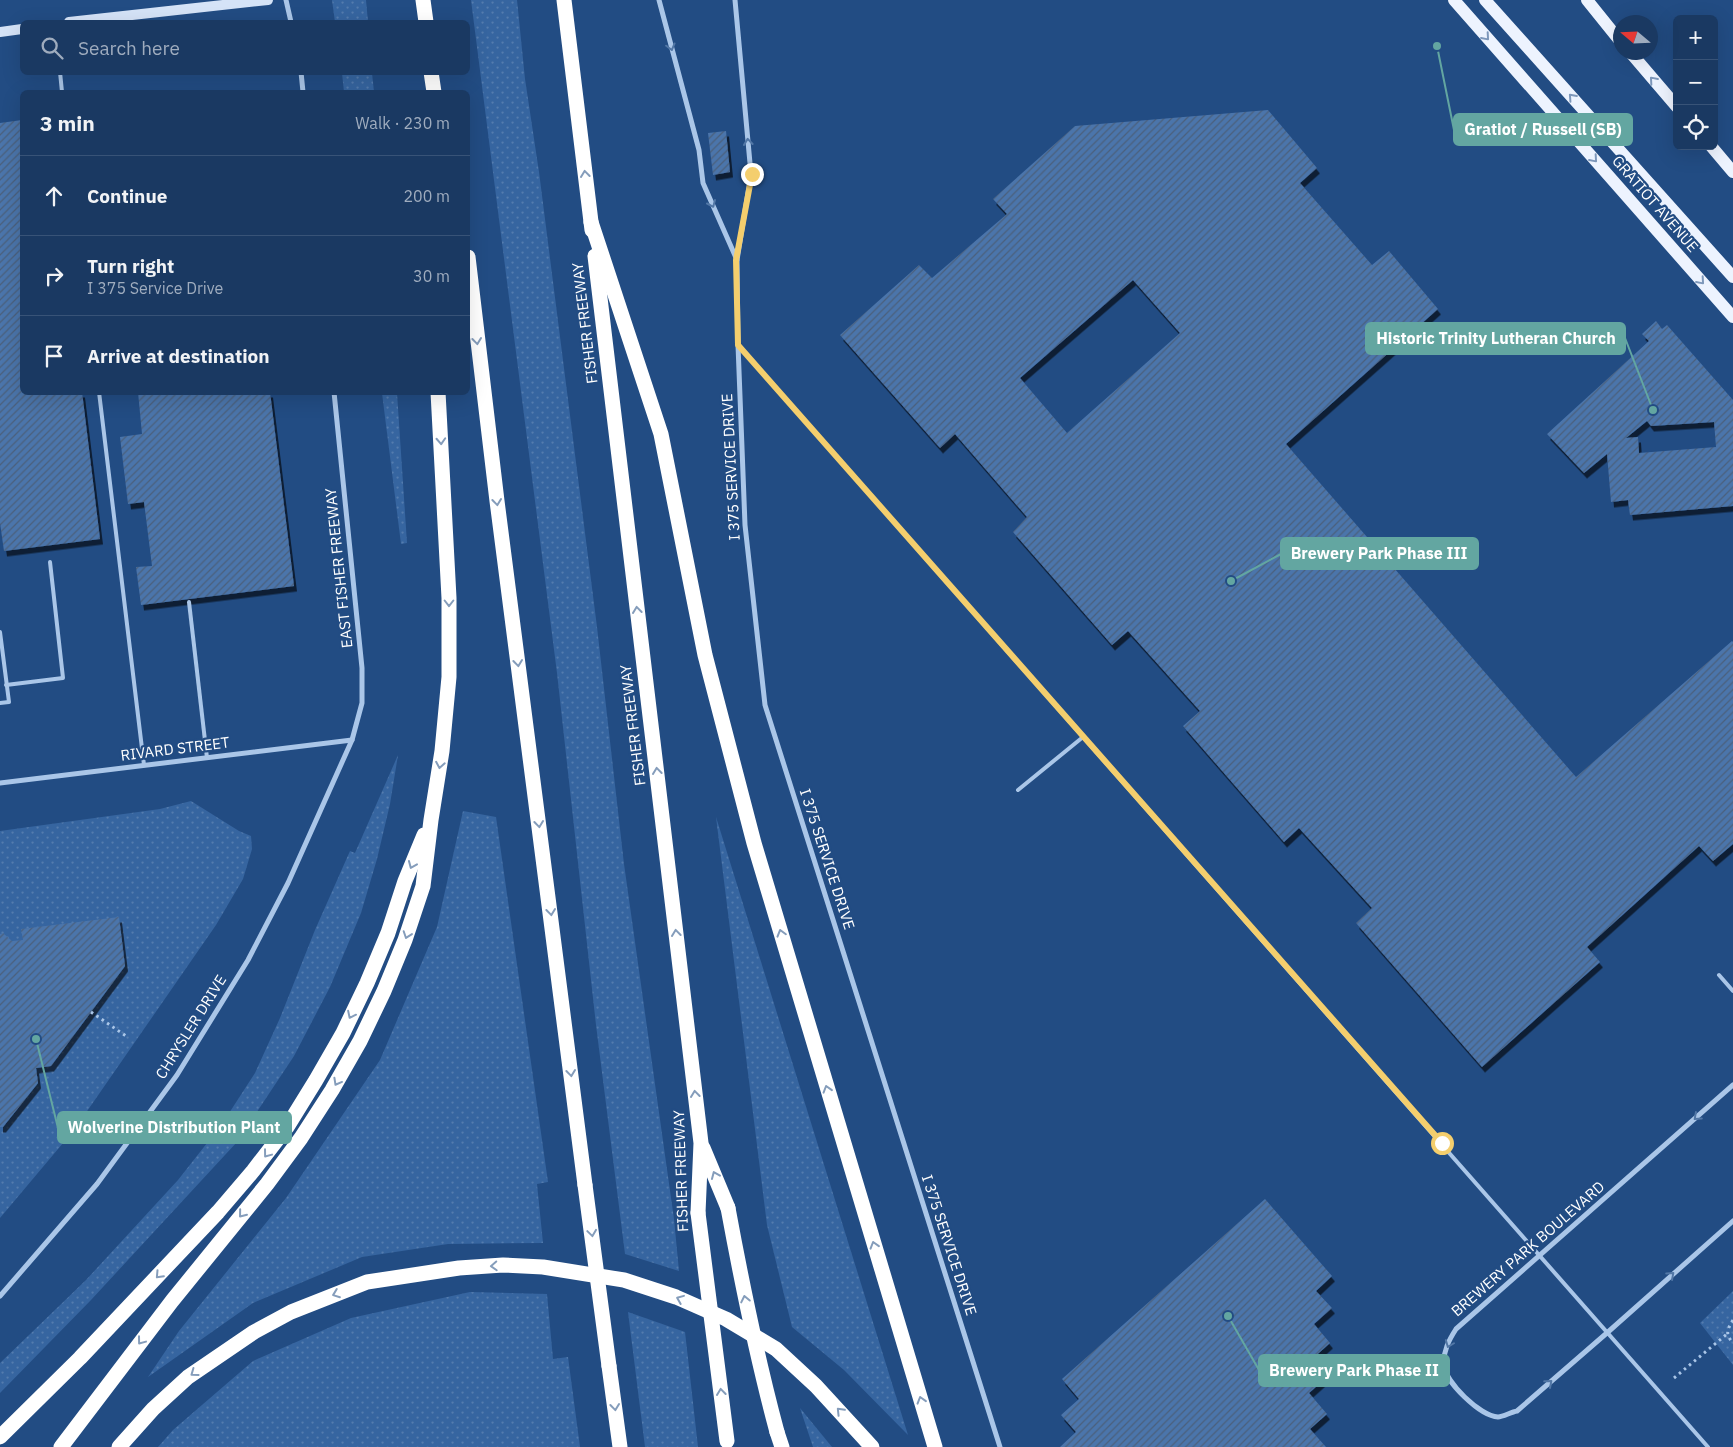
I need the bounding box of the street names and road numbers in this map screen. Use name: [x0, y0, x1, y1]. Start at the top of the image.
street label: GRATIOT AVENUE: [1608, 151, 1703, 256]
street label: FISHER FREEWAY: [568, 261, 601, 385]
street label: I 375 SERVICE DRIVE: [717, 393, 744, 541]
street label: EAST FISHER FREEWAY: [321, 487, 356, 649]
street label: FISHER FREEWAY: [616, 663, 649, 787]
street label: RIVARD STREET: [119, 732, 231, 765]
street label: I 375 SERVICE DRIVE: [796, 786, 859, 932]
street label: CHRYSLER DRIVE: [151, 971, 230, 1082]
street label: FISHER FREEWAY: [669, 1110, 692, 1232]
street label: I 375 SERVICE DRIVE: [918, 1172, 981, 1318]
street label: BREWERY PARK BOULEVARD: [1447, 1177, 1608, 1320]

